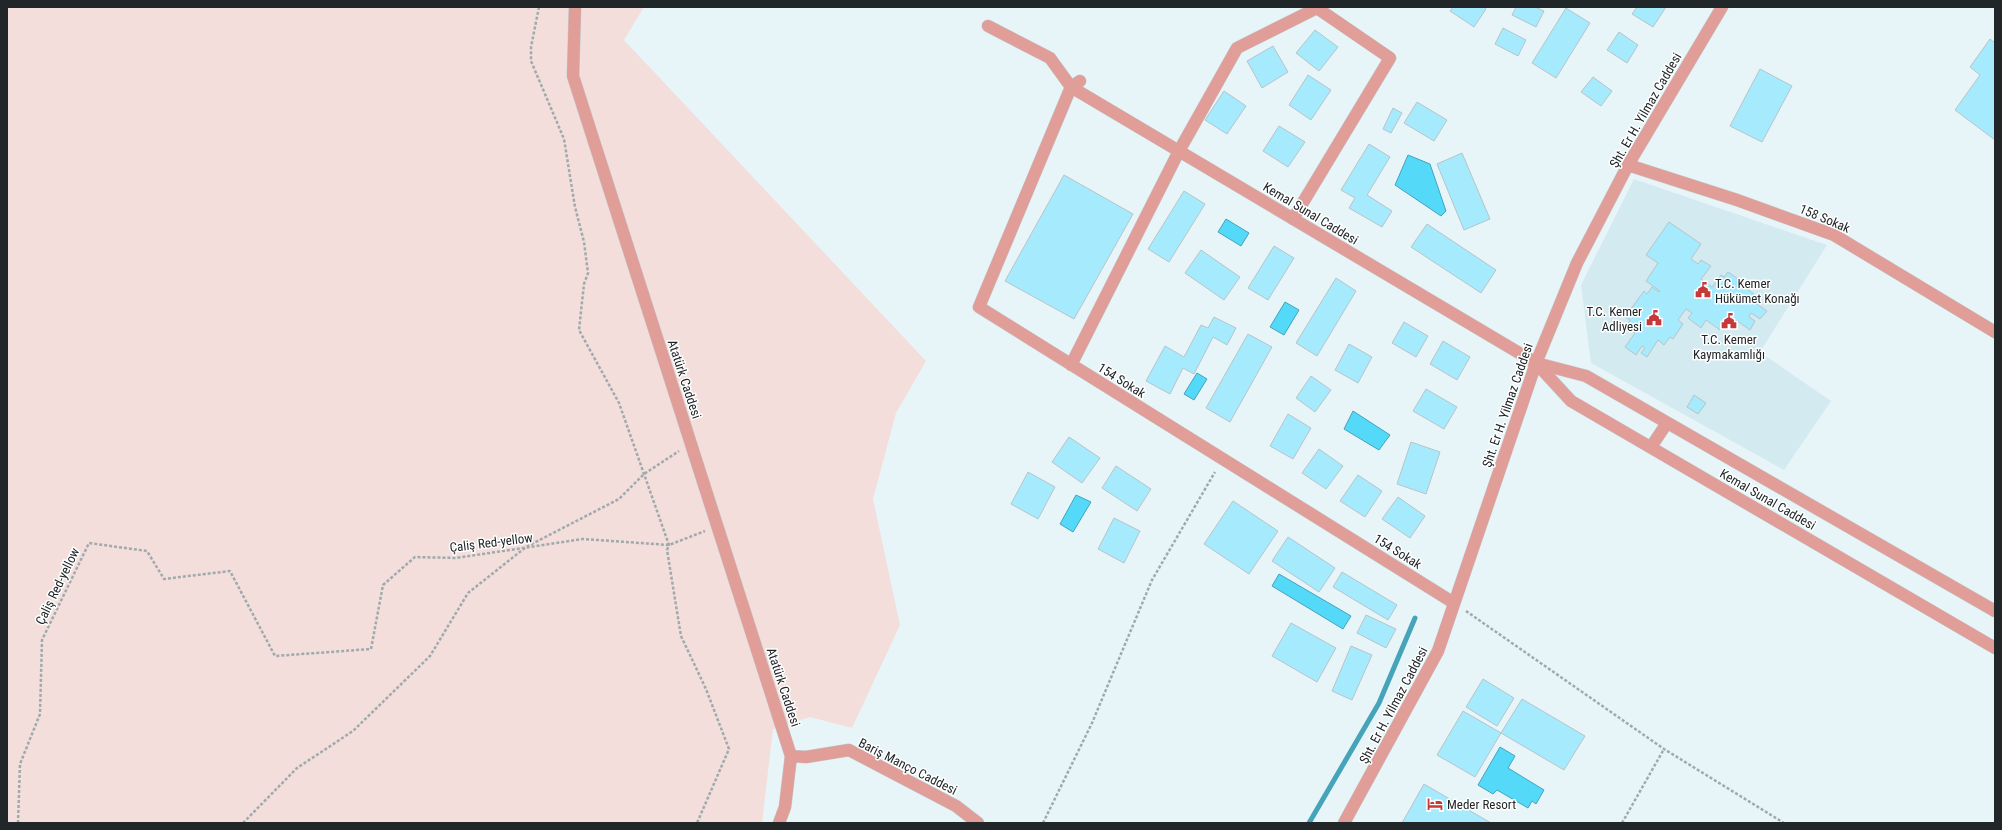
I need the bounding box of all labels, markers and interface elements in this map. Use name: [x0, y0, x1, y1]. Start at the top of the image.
street label: Şht. Er H. Yilmaz Caddesi: [1606, 50, 1684, 170]
street label: Kemal Sunal Caddesi: [1261, 179, 1361, 248]
street label: 158 Sokak: [1797, 201, 1852, 236]
place label: T.C. Kemer Hükümet Konağı: [1715, 276, 1800, 306]
public building icon: T.C. Kemer Hükümet Konağı: [1694, 281, 1712, 299]
place label: T.C. Kemer Adliyesi: [1587, 304, 1642, 334]
public building icon: T.C. Kemer Adliyesi: [1645, 309, 1663, 327]
public building icon: T.C. Kemer Kaymakamlığı: [1720, 312, 1738, 330]
place label: T.C. Kemer Kaymakamlığı: [1693, 332, 1765, 362]
street label: Atatürk Caddesi: [665, 338, 704, 420]
street label: Şht. Er H. Yilmaz Caddesi: [1479, 341, 1536, 469]
street label: 154 Sokak: [1095, 360, 1148, 401]
street label: Kemal Sunal Caddesi: [1717, 466, 1818, 533]
street label: Çaliş Red-yellow: [449, 530, 534, 555]
street label: 154 Sokak: [1371, 531, 1424, 572]
street label: Çaliş Red-yellow: [32, 545, 83, 627]
street label: Şht. Er H. Yilmaz Caddesi: [1356, 644, 1431, 766]
street label: Atatürk Caddesi: [764, 646, 803, 728]
street label: Bariş Manço Caddesi: [856, 735, 960, 798]
hotel icon: Meder Resort: [1426, 795, 1444, 813]
place label: Meder Resort: [1447, 797, 1516, 812]

